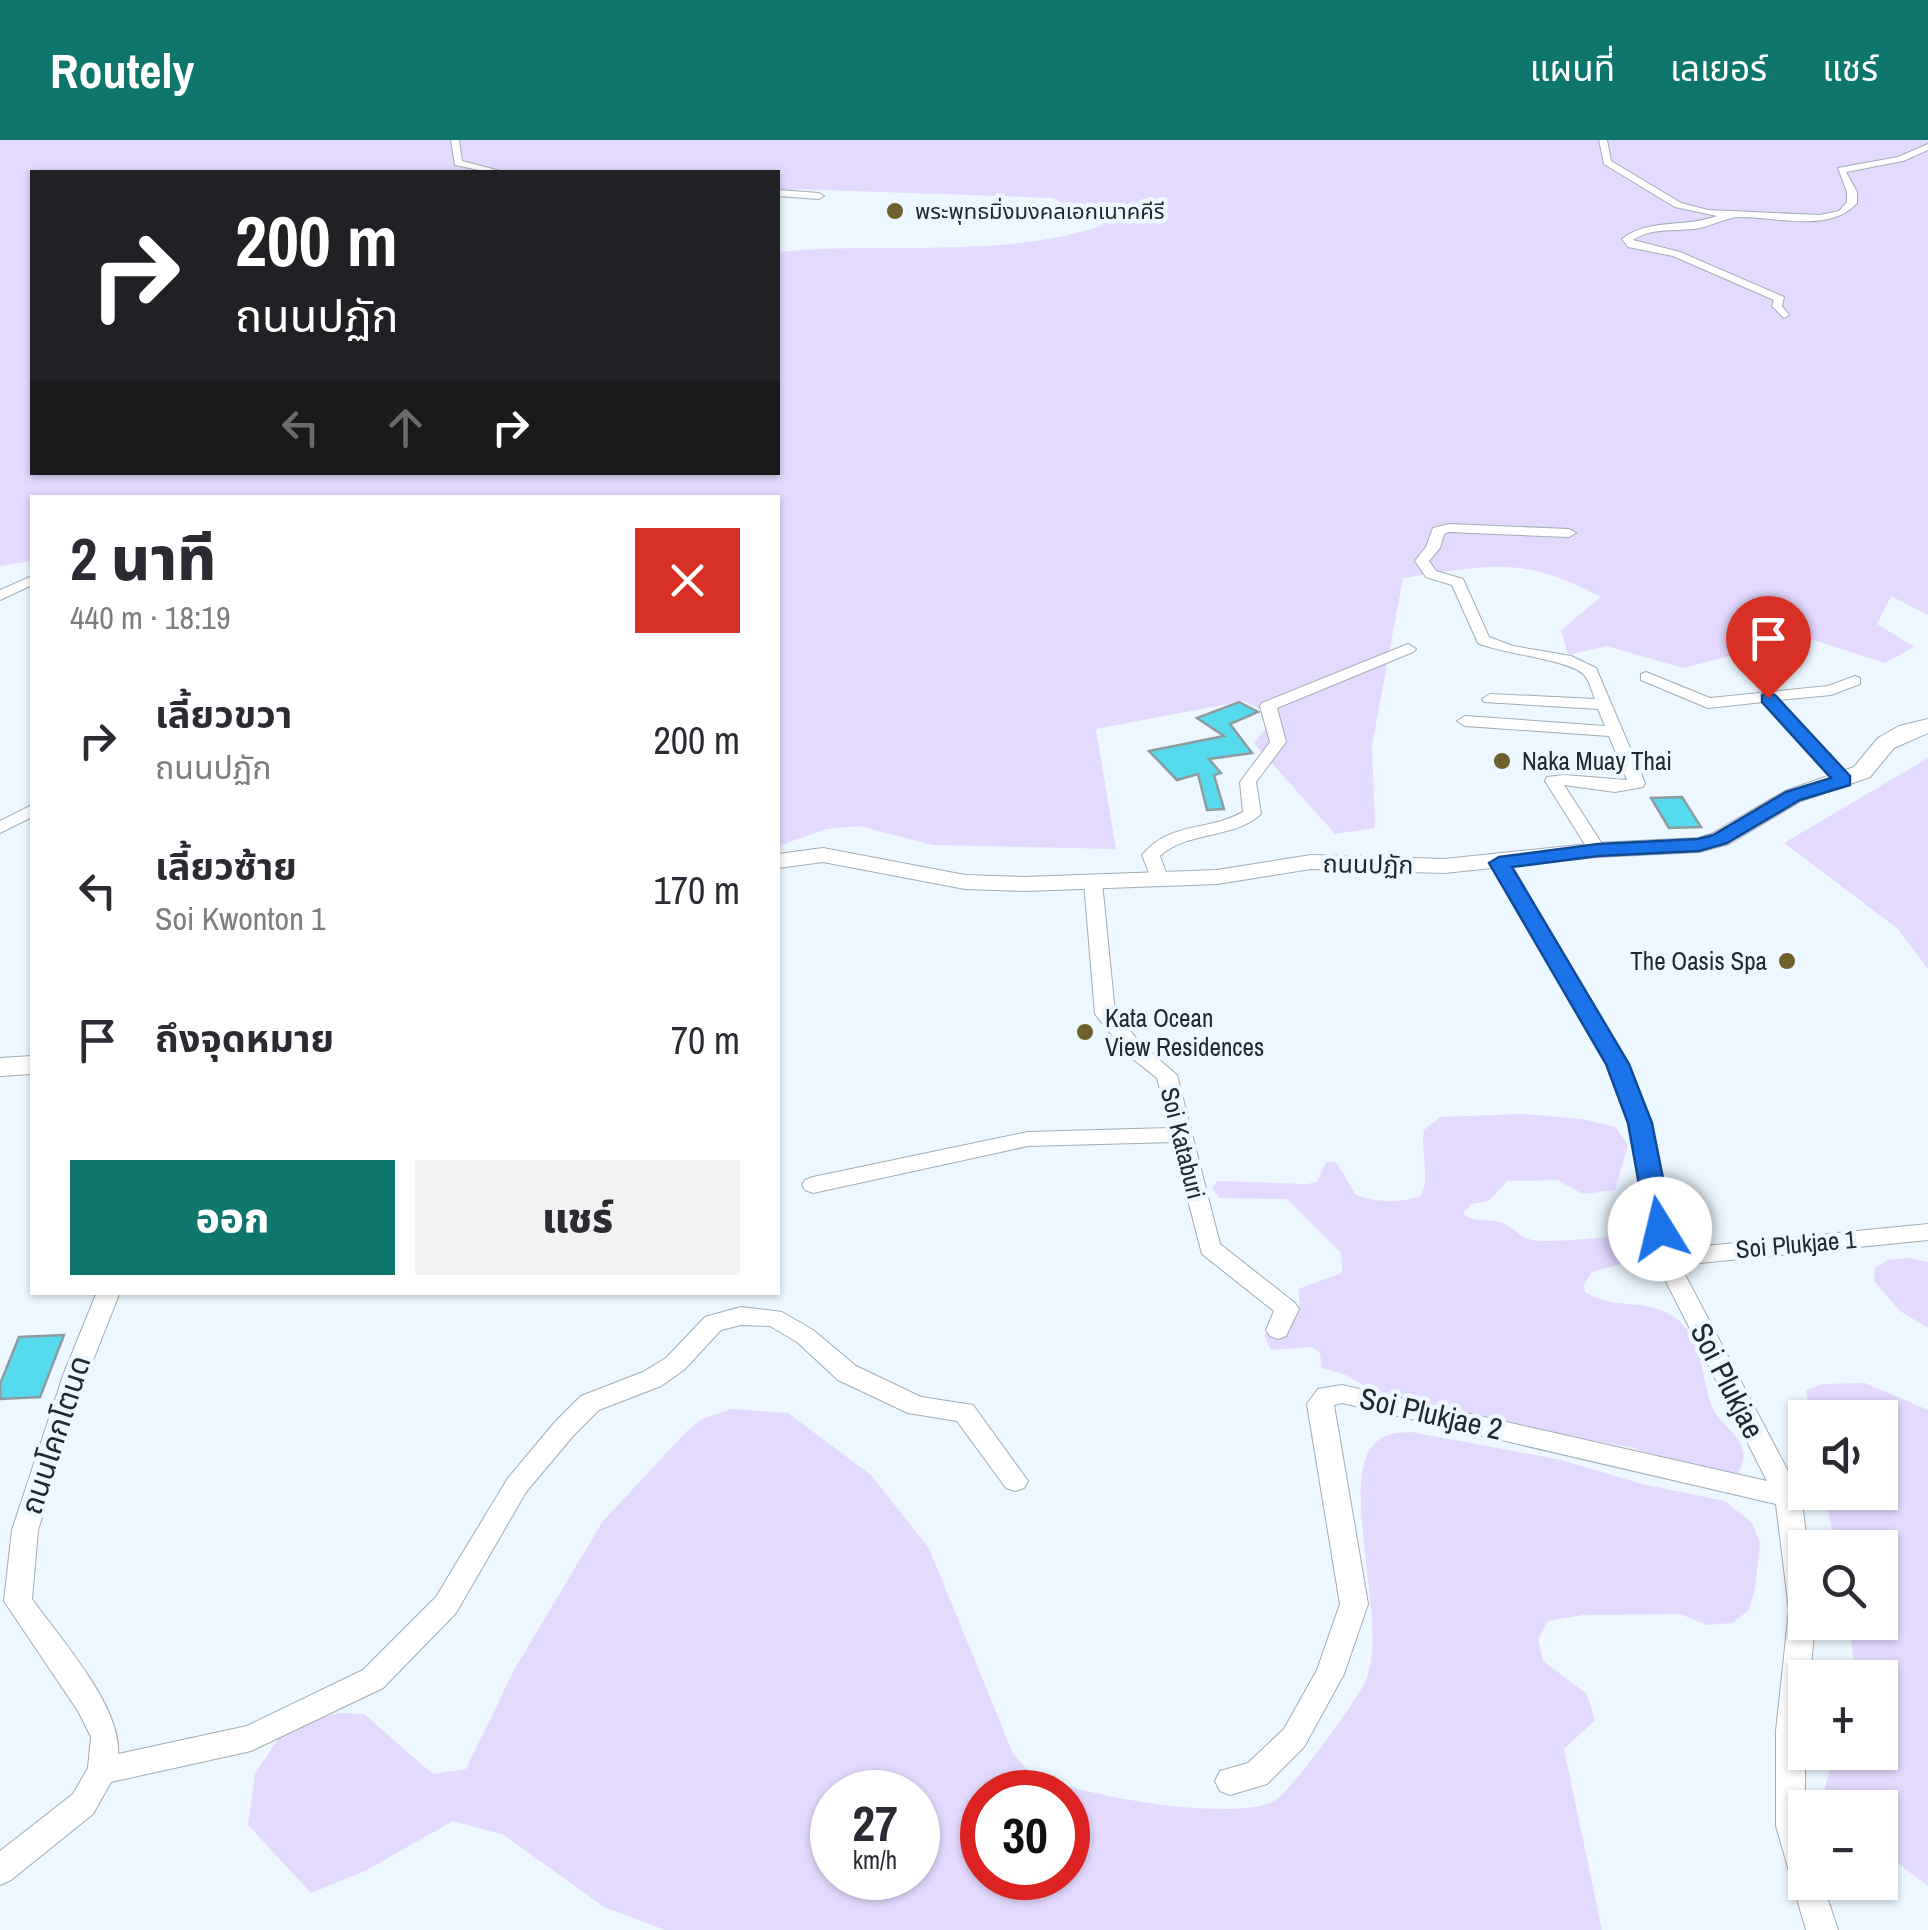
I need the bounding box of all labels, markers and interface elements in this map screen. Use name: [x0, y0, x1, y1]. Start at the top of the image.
text: Routely: [50, 38, 194, 103]
text: แผนที่: [1530, 45, 1615, 92]
text: เลเยอร์: [1670, 45, 1767, 92]
text: แชร์: [1822, 45, 1878, 92]
text: 200 m: [235, 194, 398, 288]
place label: พระพุทธมิ่งมงคลเอกเนาคคีรี: [915, 196, 1165, 226]
marker: พระพุทธมิ่งมงคลเอกเนาคคีรี: [884, 200, 906, 222]
icon: right: [70, 210, 200, 340]
text: ถนนปฏัก: [235, 285, 399, 346]
icon: left: [273, 400, 328, 455]
icon: ahead: [378, 400, 433, 455]
icon: right: [483, 400, 538, 455]
text: 2 นาที: [70, 518, 216, 599]
button: close: [635, 528, 740, 633]
text: 440 m · 18:19: [70, 596, 230, 639]
pin: [1726, 596, 1811, 699]
icon: arrive: [1741, 611, 1796, 666]
text: เลี้ยวขวา: [155, 689, 292, 740]
icon: right: [70, 713, 125, 768]
text: 200 m: [653, 715, 740, 766]
place label: Naka Muay Thai: [1522, 744, 1672, 778]
text: ถนนปฏัก: [155, 746, 271, 789]
marker: Naka Muay Thai: [1491, 750, 1513, 772]
text: เลี้ยวซ้าย: [155, 841, 297, 892]
street label: ถนนปฏัก: [1322, 846, 1414, 882]
icon: left: [70, 863, 125, 918]
text: 170 m: [653, 865, 740, 916]
text: Soi Kwonton 1: [155, 897, 326, 940]
place label: The Oasis Spa: [1630, 944, 1768, 978]
marker: The Oasis Spa: [1776, 950, 1798, 972]
place label: Kata Ocean View Residences: [1105, 1001, 1264, 1064]
icon: arrive: [70, 1013, 125, 1068]
text: ถึงจุดหมาย: [155, 1013, 334, 1064]
text: 70 m: [671, 1015, 740, 1066]
marker: Kata Ocean View Residences: [1074, 1021, 1096, 1043]
street label: Soi Kataburi: [1153, 1084, 1213, 1202]
button: ออก: [70, 1160, 395, 1275]
button: แชร์: [415, 1160, 740, 1275]
position arrow: [1608, 1177, 1712, 1281]
street label: Soi Plukjae 1: [1734, 1222, 1858, 1266]
street label: Soi Plukjae: [1682, 1316, 1774, 1445]
street label: ถนนโคกโตนด: [11, 1350, 100, 1519]
street label: Soi Plukjae 2: [1356, 1377, 1506, 1449]
map controls: [1788, 1400, 1898, 1900]
button: sound: [1788, 1400, 1898, 1510]
button: search: [1788, 1530, 1898, 1640]
button: +: [1788, 1660, 1898, 1770]
speed limit sign: 30: [960, 1770, 1090, 1900]
text: 27: [852, 1789, 898, 1857]
button: −: [1788, 1790, 1898, 1900]
text: km/h: [853, 1843, 897, 1877]

